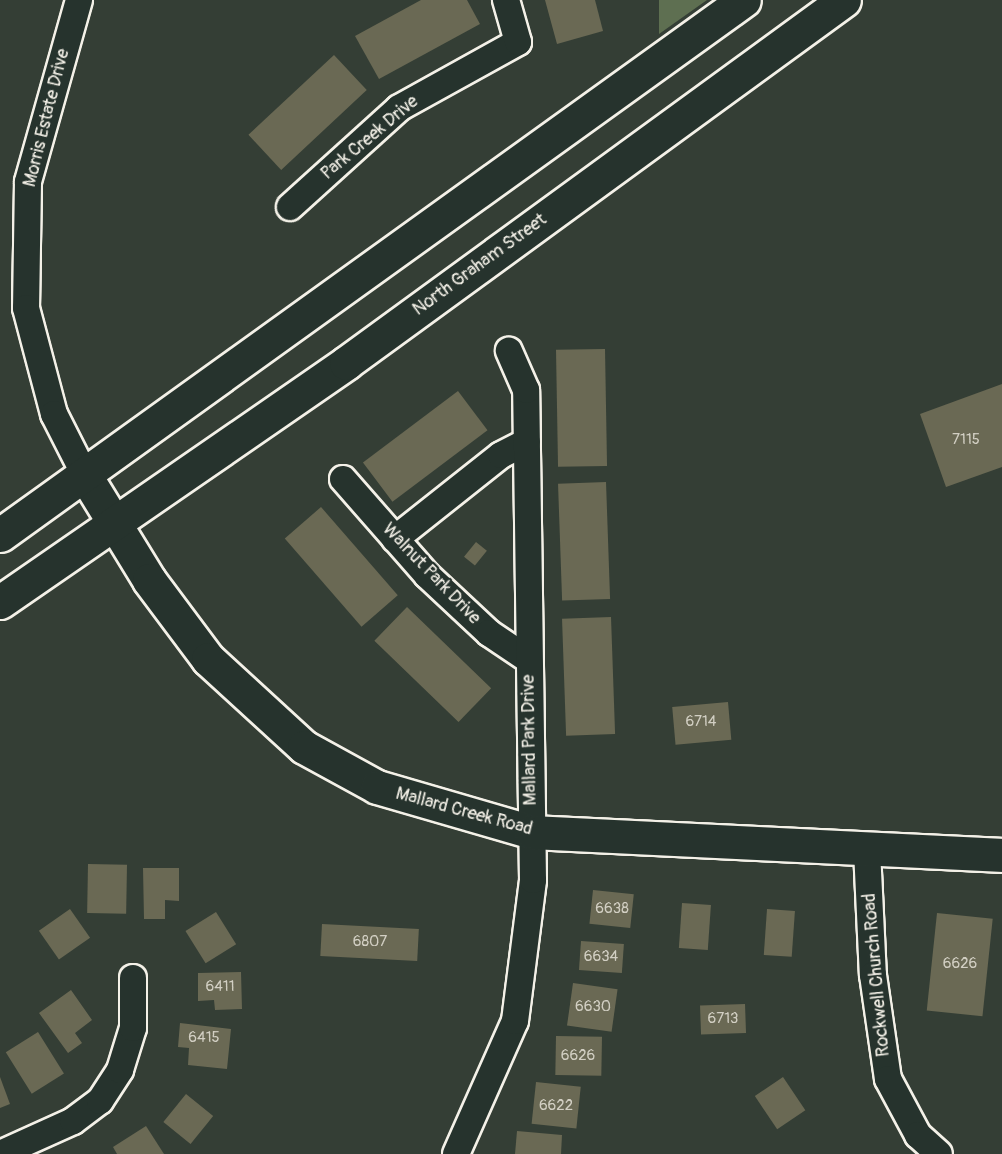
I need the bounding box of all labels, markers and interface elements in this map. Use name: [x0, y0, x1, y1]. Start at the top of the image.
street label: Morris Estate Drive: [19, 47, 75, 189]
street label: Park Creek Drive: [317, 91, 423, 185]
street label: North Graham Street: [409, 209, 551, 321]
house number: 7115: [952, 431, 980, 449]
street label: Walnut Park Drive: [377, 519, 485, 629]
street label: Mallard Park Drive: [518, 674, 542, 806]
house number: 6714: [685, 713, 717, 731]
street label: Mallard Creek Road: [393, 783, 535, 841]
street label: Rockwell Church Road: [859, 892, 895, 1058]
house number: 6638: [595, 900, 629, 918]
house number: 6807: [353, 933, 387, 951]
house number: 6634: [584, 948, 618, 966]
house number: 6626: [943, 955, 977, 973]
house number: 6411: [205, 978, 235, 996]
house number: 6630: [575, 998, 611, 1016]
house number: 6713: [708, 1010, 738, 1028]
house number: 6415: [188, 1029, 220, 1047]
house number: 6626: [561, 1047, 595, 1065]
house number: 6622: [539, 1097, 573, 1115]

